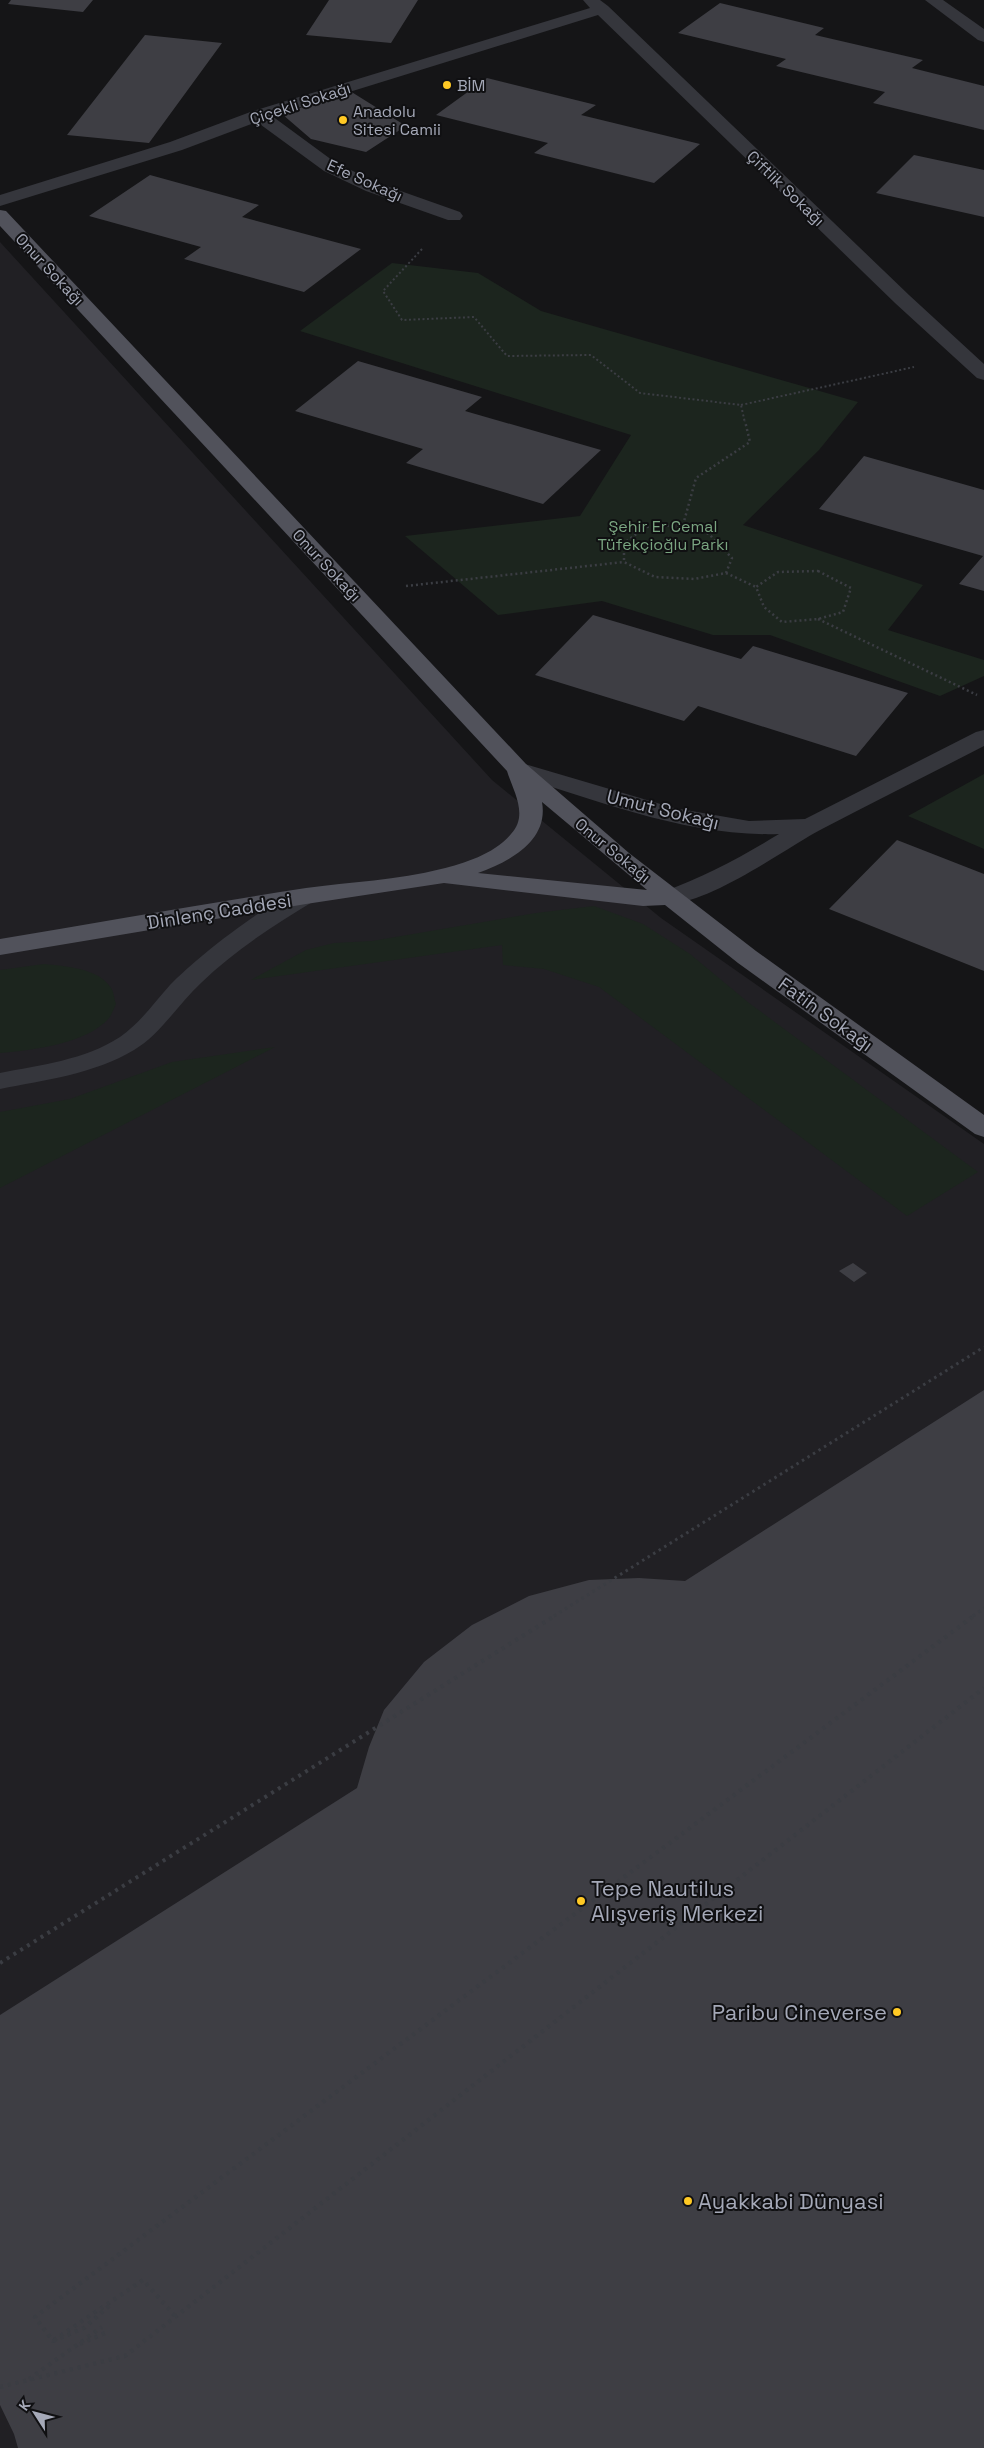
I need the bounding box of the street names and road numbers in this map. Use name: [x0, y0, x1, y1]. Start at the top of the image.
street label: Çiçekli Sokağı: [247, 77, 353, 130]
street label: Çiftlik Sokağı: [742, 146, 829, 231]
street label: Efe Sokağı: [324, 154, 406, 206]
street label: Onur Sokağı: [11, 229, 89, 310]
street label: Onur Sokağı: [288, 525, 366, 606]
street label: Umut Sokağı: [604, 783, 722, 836]
street label: Onur Sokağı: [570, 813, 655, 887]
street label: Dinlenç Caddesi: [145, 888, 293, 935]
street label: Fatih Sokağı: [773, 972, 878, 1057]

